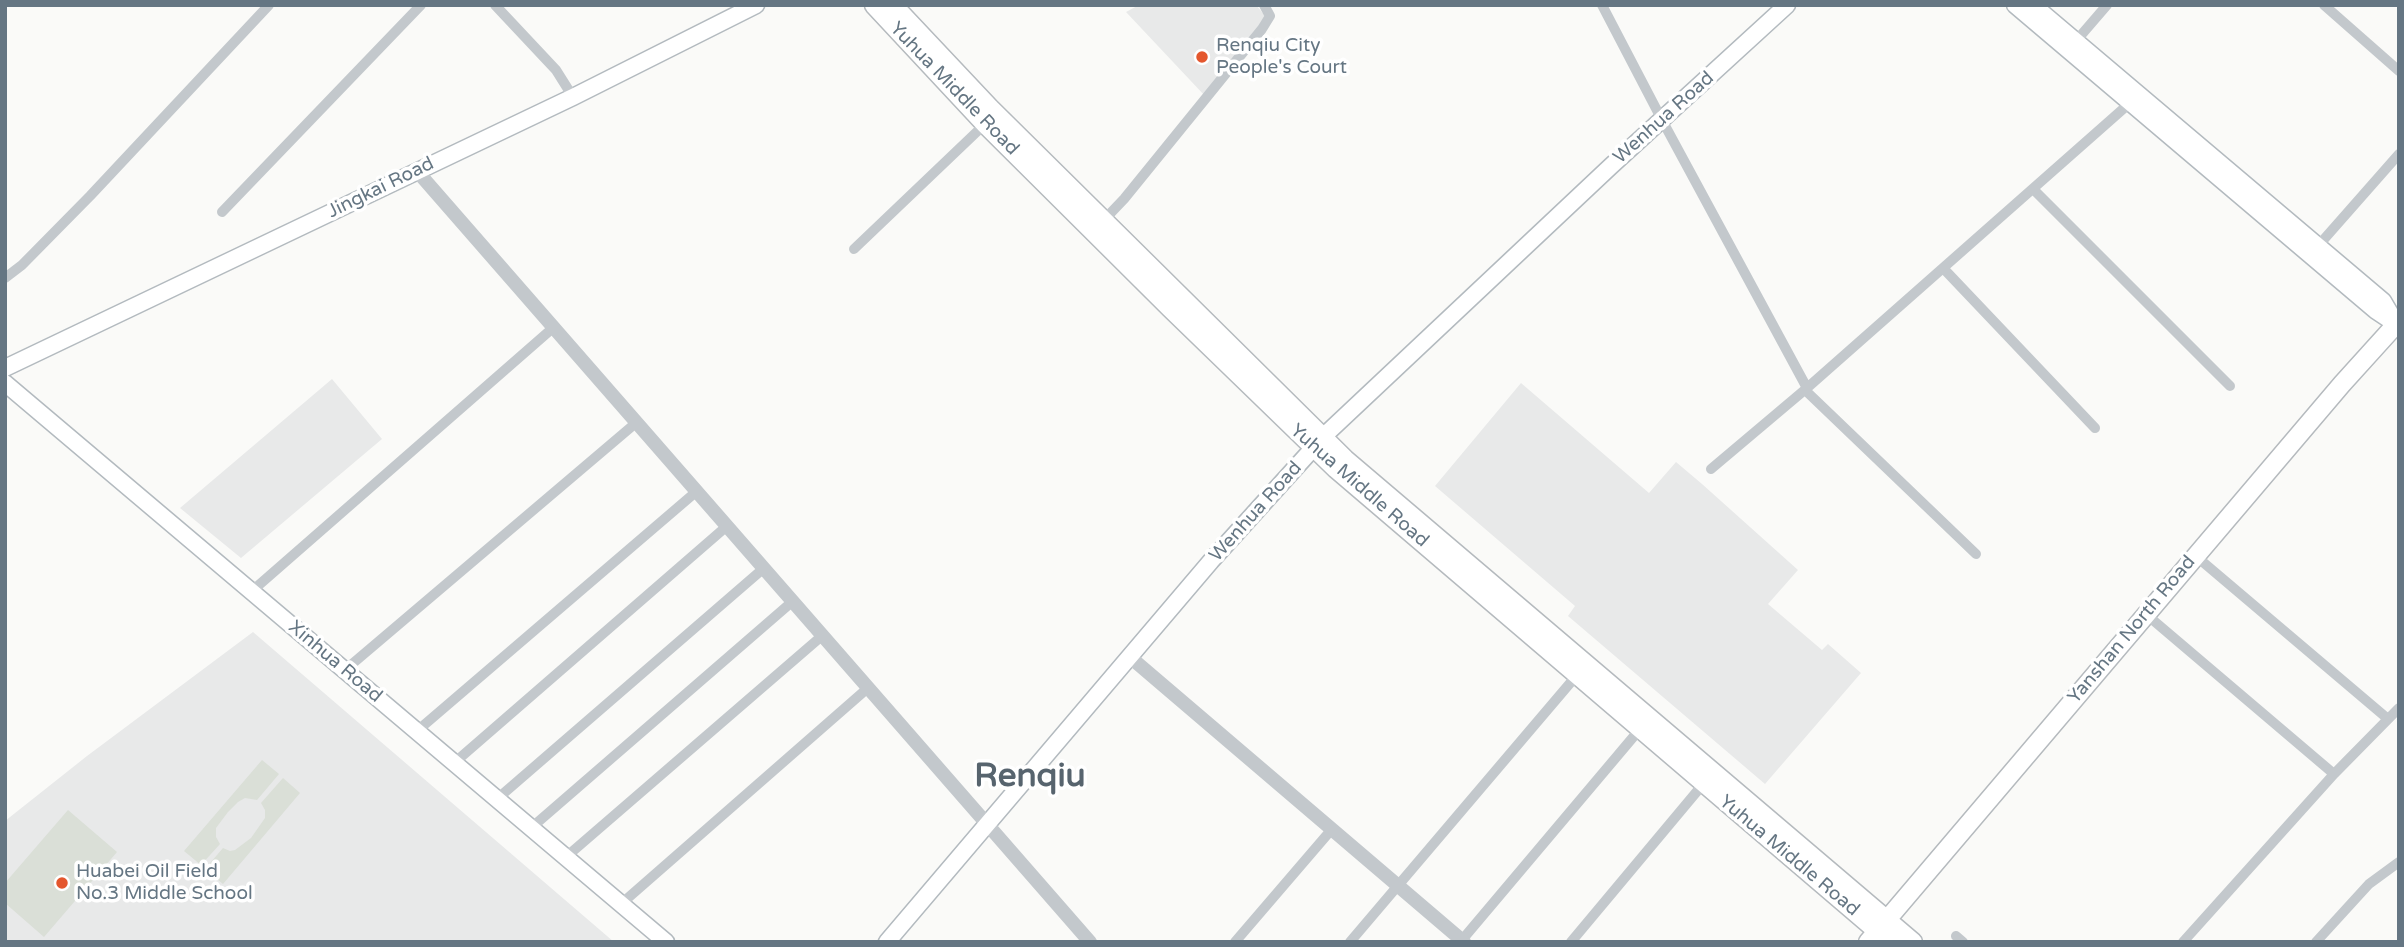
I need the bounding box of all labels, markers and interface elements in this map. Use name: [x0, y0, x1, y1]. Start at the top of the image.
street label: Yuhua Middle Road: [885, 18, 1023, 160]
place label: Renqiu City People's Court: [1216, 35, 1347, 79]
marker: Renqiu City People's Court: [1194, 49, 1210, 65]
street label: Wenhua Road: [1609, 67, 1719, 169]
street label: Jingkai Road: [324, 152, 438, 224]
street label: Yuhua Middle Road: [1285, 420, 1433, 552]
street label: Wenhua Road: [1205, 457, 1307, 567]
street label: Yanshan North Road: [2063, 551, 2201, 709]
street label: Xinhua Road: [283, 616, 387, 708]
district label: Renqiu: [974, 757, 1086, 797]
street label: Yuhua Middle Road: [1714, 791, 1864, 921]
place label: Huabei Oil Field No.3 Middle School: [76, 861, 253, 905]
marker: Huabei Oil Field No.3 Middle School: [54, 875, 70, 891]

